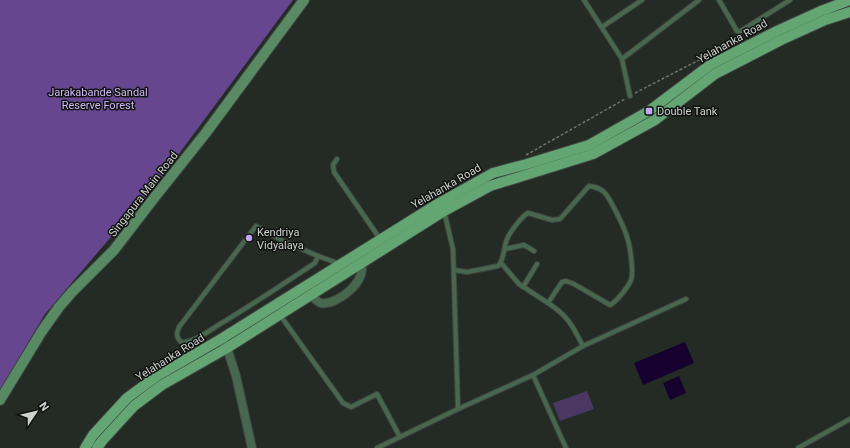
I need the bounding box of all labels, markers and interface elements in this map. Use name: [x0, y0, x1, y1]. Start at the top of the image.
street label: Yelahanka Road: [695, 17, 770, 66]
park label: Jarakabande Sandal Reserve Forest: [48, 86, 148, 112]
place label: Double Tank: [657, 105, 718, 118]
marker: Double Tank: [644, 106, 654, 116]
street label: Singapura Main Road: [106, 149, 181, 239]
street label: Yelahanka Road: [409, 161, 483, 212]
place label: Kendriya Vidyalaya: [257, 226, 304, 252]
marker: Kendriya Vidyalaya: [244, 233, 254, 243]
street label: Yelahanka Road: [134, 331, 207, 384]
north arrow: [16, 392, 56, 432]
text: N: [36, 400, 51, 414]

